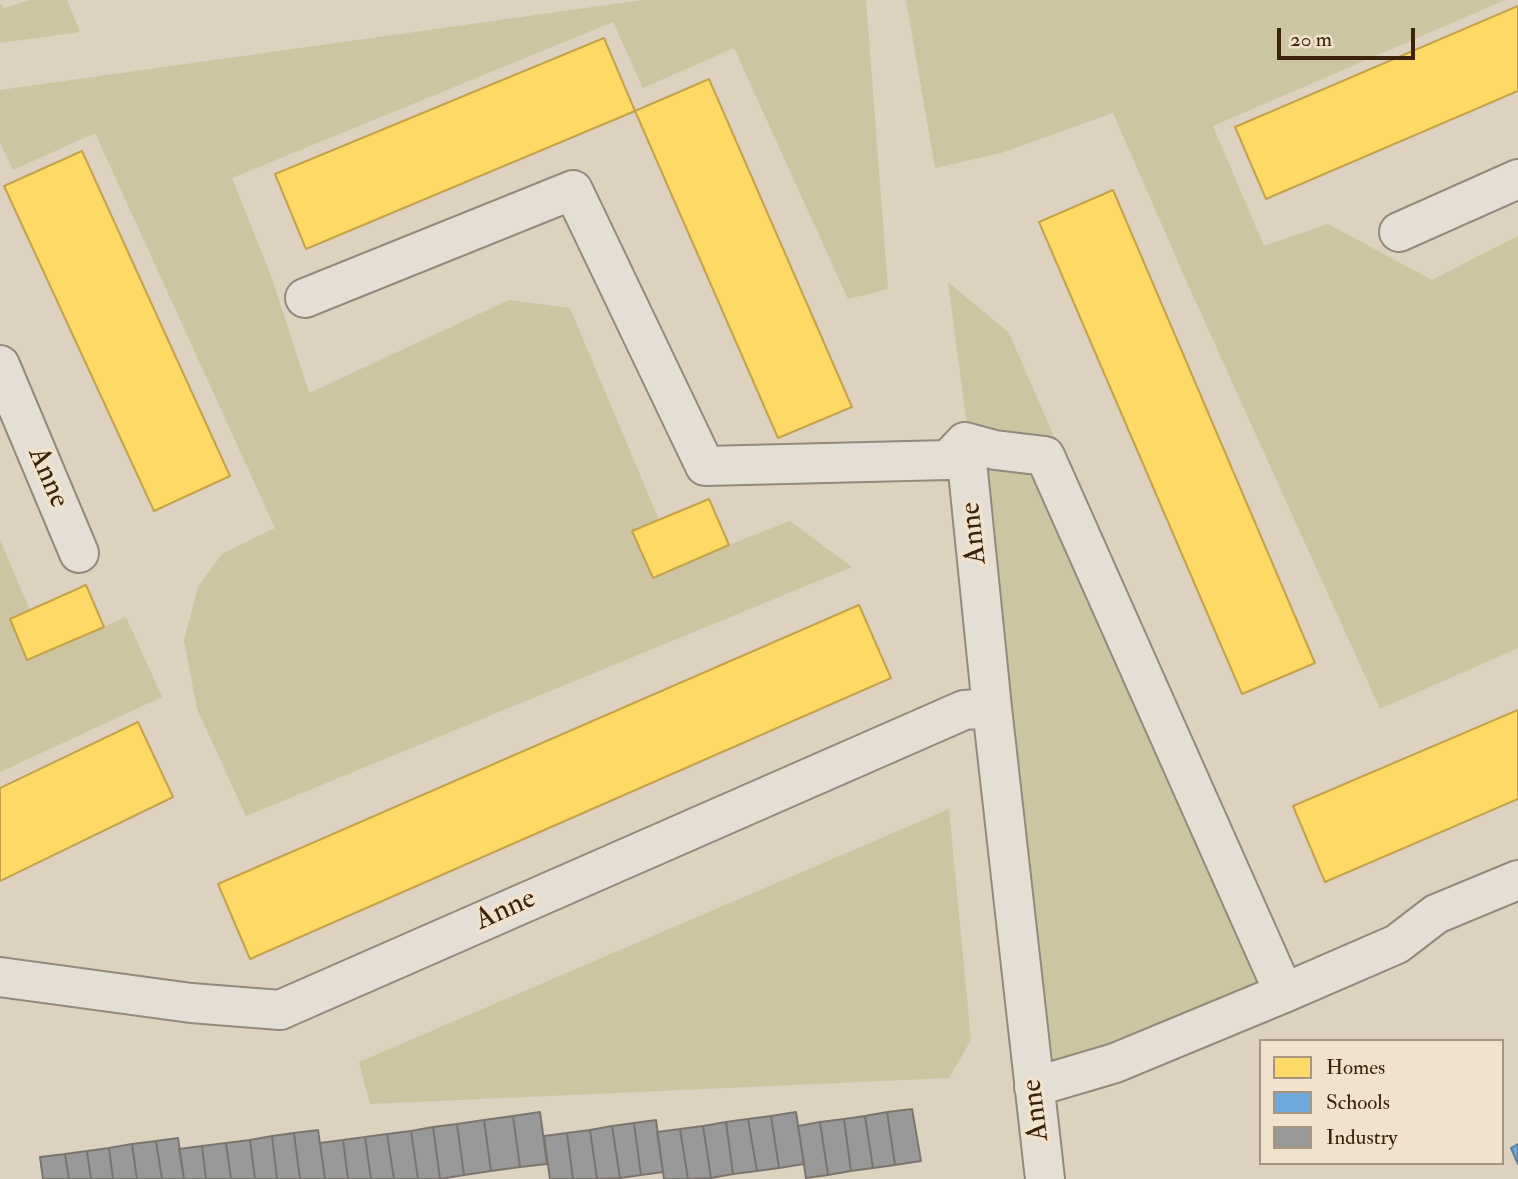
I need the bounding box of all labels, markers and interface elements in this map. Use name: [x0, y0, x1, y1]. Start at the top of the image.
scale bar: [1280, 14, 1418, 58]
text: 20 m: [1290, 26, 1332, 53]
street label: Anne: [18, 442, 76, 514]
street label: Anne: [954, 500, 996, 566]
street label: Anne: [470, 882, 542, 940]
legend: [1259, 1039, 1504, 1165]
text: Homes: [1326, 1054, 1385, 1081]
street label: Anne: [1015, 1077, 1059, 1143]
text: Schools: [1326, 1089, 1390, 1116]
text: Industry: [1326, 1124, 1398, 1151]

